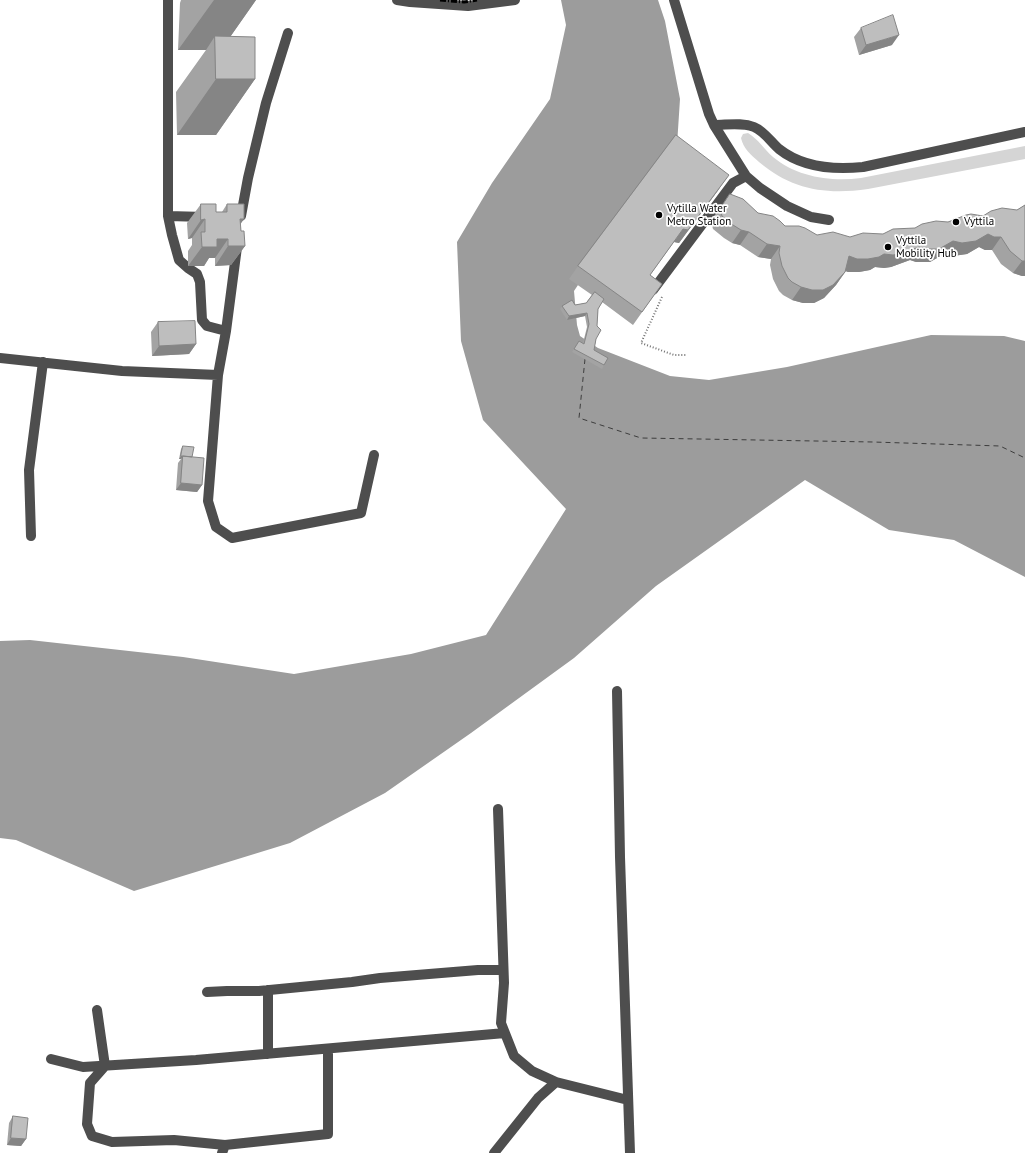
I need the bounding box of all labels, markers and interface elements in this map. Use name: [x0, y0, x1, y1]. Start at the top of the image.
place label: Vytilla Water Metro Station: [667, 202, 731, 228]
marker: Vytilla Water Metro Station: [654, 210, 664, 220]
place label: Vyttila: [964, 215, 994, 229]
marker: Vyttila: [951, 217, 961, 227]
place label: Vyttila Mobility Hub: [896, 234, 957, 260]
marker: Vyttila Mobility Hub: [883, 242, 893, 252]

